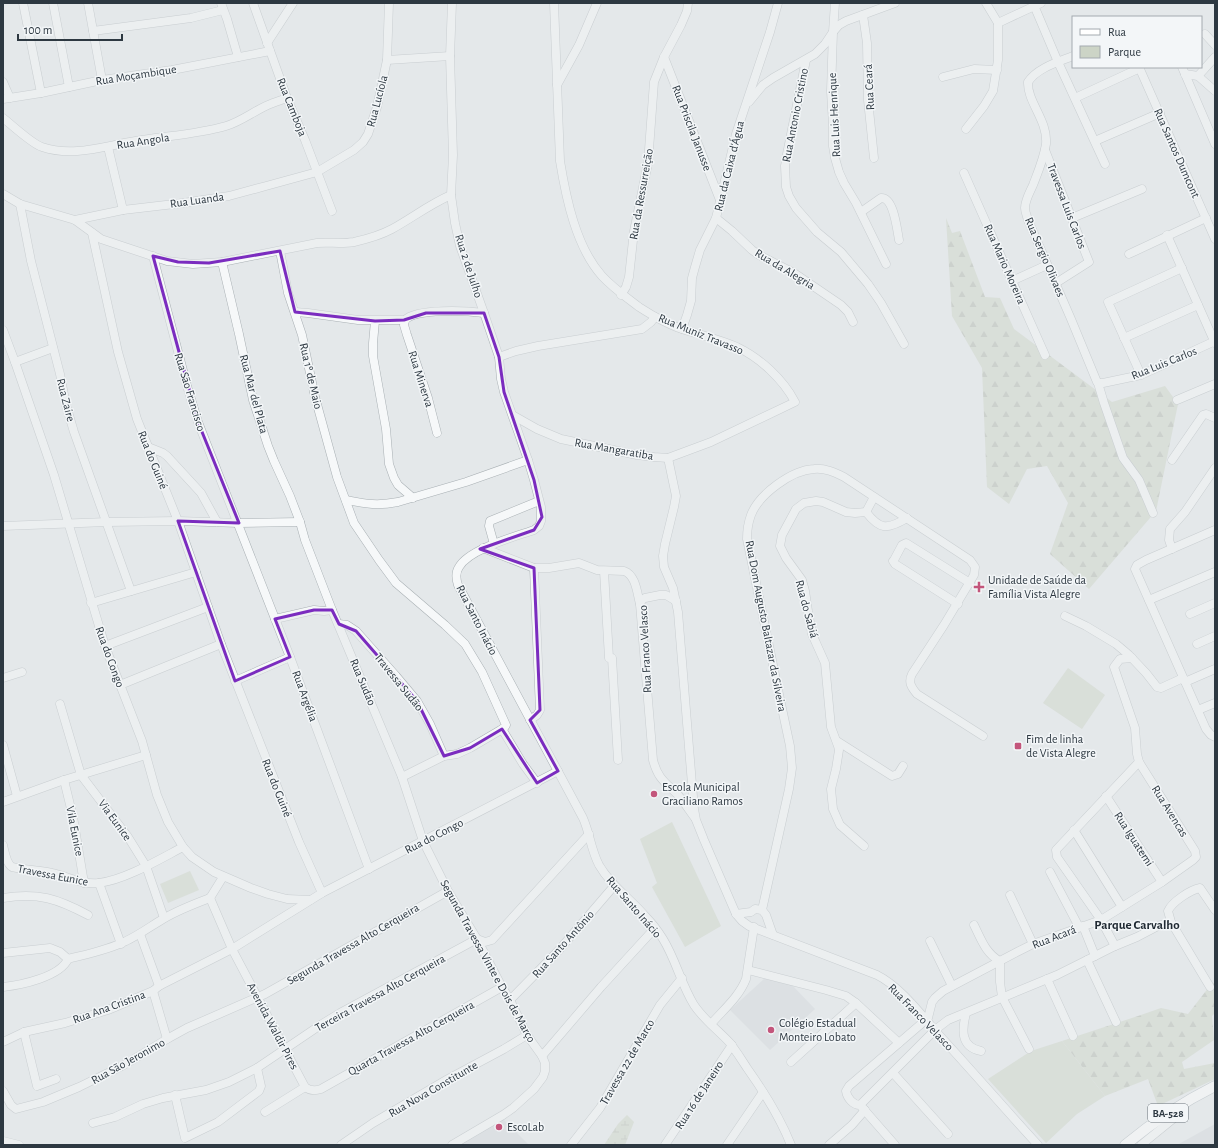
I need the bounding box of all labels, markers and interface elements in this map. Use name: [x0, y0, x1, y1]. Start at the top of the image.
scale bar: [18, 16, 122, 42]
legend: [1072, 16, 1202, 68]
text: 100 m: [24, 24, 52, 36]
text: Rua: [1108, 26, 1127, 38]
text: Parque: [1108, 46, 1141, 58]
street label: Rua Moçambique: [95, 63, 177, 87]
street label: Rua Ceará: [862, 63, 876, 110]
street label: Rua Antonio Cristino: [780, 67, 810, 163]
street label: Rua Luis Henrique: [826, 72, 842, 158]
street label: Rua Lucíola: [364, 73, 390, 128]
street label: Rua Camboja: [274, 76, 309, 139]
street label: Rua Priscila Janusse: [670, 83, 714, 173]
street label: Rua Santos Dumcont: [1152, 106, 1202, 200]
street label: Rua da Caixa d'Água: [711, 119, 746, 213]
street label: Rua Angola: [116, 131, 171, 151]
street label: Rua da Ressurreição: [627, 147, 655, 241]
street label: Travessa Luis Carlos: [1045, 162, 1089, 250]
street label: Rua Luanda: [169, 190, 225, 210]
street label: Rua Sergio Olivaes: [1023, 215, 1067, 299]
street label: Rua Mario Moreira: [982, 222, 1028, 306]
street label: Rua 2 de Julho: [453, 233, 485, 299]
street label: Rua da Alegria: [753, 247, 817, 292]
street label: Rua Muniz Travasso: [657, 311, 745, 357]
street label: Rua 1º de Maio: [298, 342, 324, 410]
street label: Rua Luis Carlos: [1130, 344, 1198, 382]
street label: Rua Minerva: [406, 349, 436, 409]
street label: Rua São Francisco: [172, 351, 208, 433]
street label: Rua Mar del Plata: [238, 353, 270, 435]
street label: Rua Zaire: [55, 377, 77, 423]
street label: Rua do Guiné: [136, 429, 170, 491]
street label: Rua Mangaratiba: [574, 436, 655, 462]
street label: Rua Dom Augusto Baltazar da Silveira: [743, 539, 789, 713]
place label: Unidade de Saúde da Família Vista Alegre: [988, 574, 1087, 600]
street label: Rua do Sabiá: [793, 579, 821, 640]
marker: Unidade de Saúde da Família Vista Alegre: [973, 581, 985, 593]
street label: Rua Santo Inácio: [454, 583, 500, 657]
street label: Rua Franco Velasco: [637, 605, 653, 693]
street label: Rua do Congo: [93, 625, 127, 689]
street label: Travessa Sudão: [372, 651, 426, 713]
street label: Rua Sudão: [348, 657, 378, 707]
street label: Rua Argélia: [290, 669, 320, 724]
place label: Fim de linha de Vista Alegre: [1026, 733, 1096, 759]
marker: Fim de linha de Vista Alegre: [1013, 741, 1023, 751]
street label: Rua do Guiné: [260, 757, 294, 819]
place label: Escola Municipal Graciliano Ramos: [662, 781, 743, 807]
street label: Rua Avencas: [1150, 783, 1190, 839]
marker: Escola Municipal Graciliano Ramos: [649, 789, 659, 799]
street label: Via Eunice: [96, 797, 134, 843]
street label: Vila Eunice: [64, 805, 86, 857]
street label: Rua Iguatemi: [1112, 810, 1156, 868]
street label: Rua do Congo: [403, 816, 465, 856]
street label: Travessa Eunice: [17, 862, 89, 888]
street label: Rua Santo Inácio: [604, 874, 664, 940]
street label: Segunda Travessa Vinte e Dois de Março: [438, 878, 538, 1045]
street label: Segunda Travessa Alto Cerqueira: [285, 901, 422, 987]
street label: Rua Santo Antônio: [530, 908, 596, 980]
district label: Parque Carvalho: [1094, 919, 1180, 932]
street label: Rua Acará: [1030, 923, 1078, 951]
street label: Terceira Travessa Alto Cerqueira: [313, 952, 447, 1034]
street label: Avenida Waldir Pires: [245, 981, 301, 1071]
street label: Rua Franco Velasco: [886, 981, 956, 1053]
street label: Rua Ana Cristina: [71, 988, 147, 1026]
street label: Quarta Travessa Alto Cerqueira: [346, 998, 477, 1079]
street label: Travessa 22 de Marco: [598, 1017, 656, 1107]
place label: Colégio Estadual Monteiro Lobato: [779, 1017, 856, 1043]
marker: Colégio Estadual Monteiro Lobato: [766, 1025, 776, 1035]
street label: Rua São Jeronimo: [89, 1036, 167, 1086]
street label: Rua Nova Constitunte: [386, 1059, 480, 1119]
street label: Rua 16 de Janeiro: [672, 1059, 726, 1131]
road number: BA-528: [1148, 1104, 1188, 1122]
place label: EscoLab: [507, 1121, 544, 1133]
marker: EscoLab: [494, 1122, 504, 1132]

